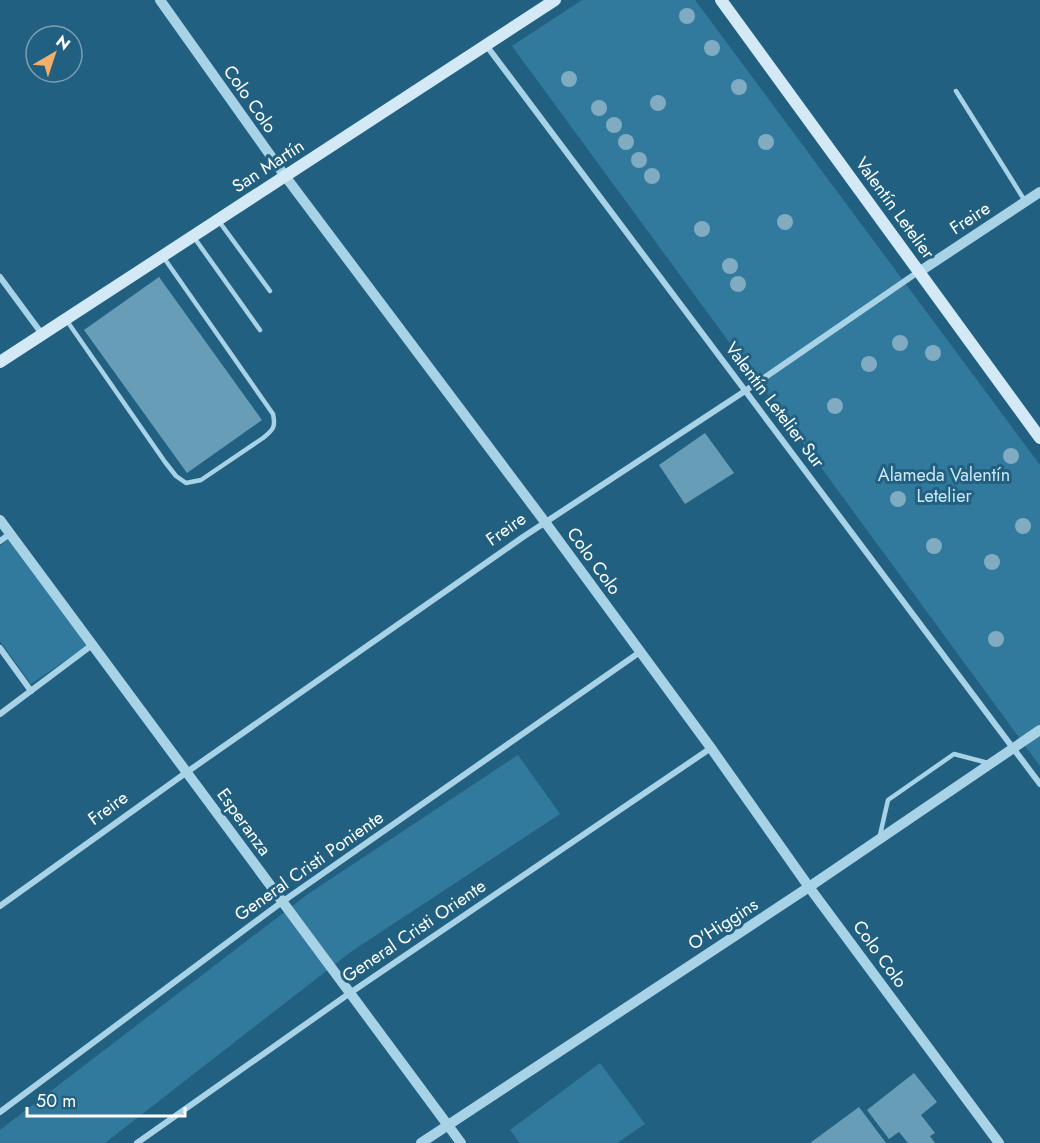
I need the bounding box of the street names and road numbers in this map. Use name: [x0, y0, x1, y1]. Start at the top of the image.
street label: Colo Colo: [217, 60, 283, 138]
street label: San Martín: [227, 133, 309, 199]
street label: Valentín Letelier: [849, 152, 941, 265]
street label: Freire: [945, 195, 995, 241]
street label: Valentín Letelier Sur: [719, 337, 831, 474]
street label: Freire: [481, 506, 531, 552]
street label: Colo Colo: [561, 522, 627, 600]
street label: Esperanza: [211, 783, 277, 861]
street label: Freire: [83, 785, 133, 831]
street label: General Cristi Poniente: [229, 805, 389, 927]
street label: General Cristi Oriente: [337, 873, 491, 989]
street label: O'Higgins: [683, 892, 763, 956]
street label: Colo Colo: [847, 915, 913, 993]

